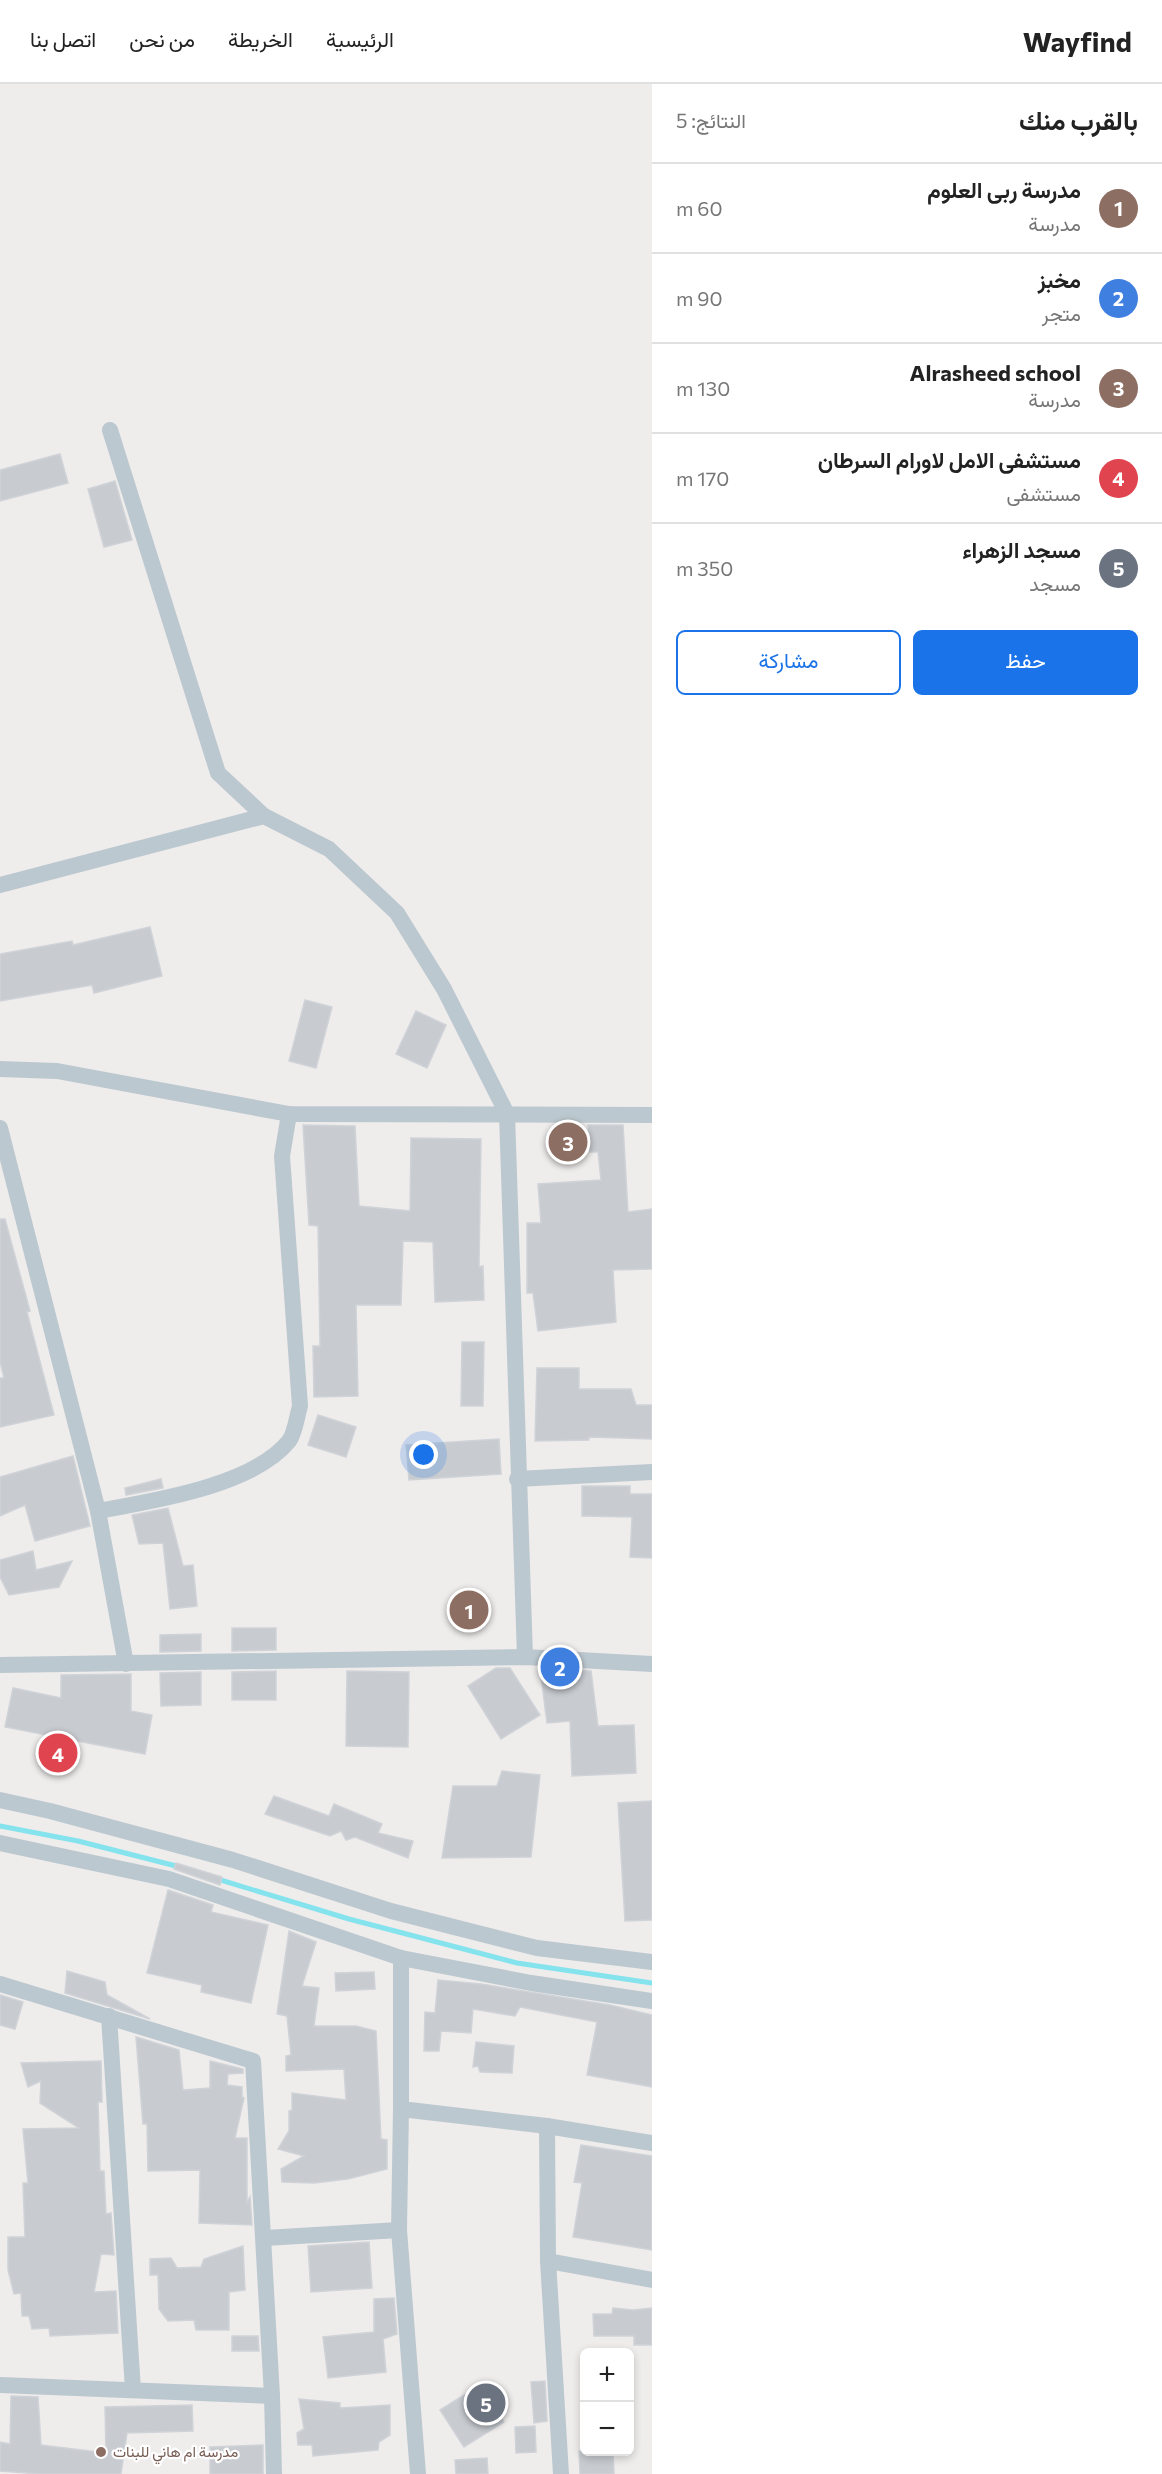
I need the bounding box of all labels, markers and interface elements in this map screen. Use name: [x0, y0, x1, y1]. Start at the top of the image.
text: Wayfind: [1023, 24, 1132, 58]
text: اتصل بنا: [30, 26, 96, 51]
text: من نحن: [129, 26, 195, 51]
text: الخريطة: [228, 26, 293, 51]
text: الرئيسية: [326, 26, 394, 51]
text: بالقرب منك: [1019, 104, 1138, 135]
text: النتائج: 5: [676, 108, 746, 132]
text: مدرسة ربى العلوم: [927, 176, 1081, 203]
text: 60 m: [676, 196, 723, 220]
text: 1: [1114, 196, 1123, 220]
text: مدرسة: [1028, 211, 1081, 235]
text: مخبز: [1038, 266, 1081, 293]
text: 90 m: [676, 286, 723, 310]
text: 2: [1113, 286, 1124, 310]
text: متجر: [1042, 301, 1081, 325]
text: Alrasheed school: [910, 359, 1081, 386]
text: 130 m: [676, 376, 730, 400]
text: 3: [1113, 376, 1124, 400]
text: مدرسة: [1028, 387, 1081, 411]
text: مستشفى الامل لاورام السرطان: [818, 446, 1081, 473]
text: 170 m: [676, 466, 729, 490]
text: 4: [1112, 466, 1125, 490]
text: مستشفى: [1006, 481, 1081, 505]
text: مسجد الزهراء: [962, 536, 1081, 563]
text: 350 m: [676, 556, 733, 580]
text: 5: [1113, 556, 1124, 580]
text: مسجد: [1029, 571, 1081, 595]
button: مشاركة: [676, 630, 901, 695]
button: حفظ: [913, 630, 1138, 695]
pin: 3: [548, 1120, 588, 1164]
your location: [409, 1440, 438, 1469]
pin: 1: [450, 1588, 488, 1633]
pin: 2: [540, 1644, 580, 1690]
pin: 4: [38, 1730, 78, 1776]
map controls: [580, 2348, 634, 2456]
button: +: [580, 2348, 634, 2402]
pin: 5: [466, 2380, 506, 2426]
button: −: [580, 2402, 634, 2456]
place label: مدرسة ام هاني للبنات: [113, 2442, 238, 2465]
marker: مدرسة ام هاني للبنات: [94, 2445, 108, 2459]

